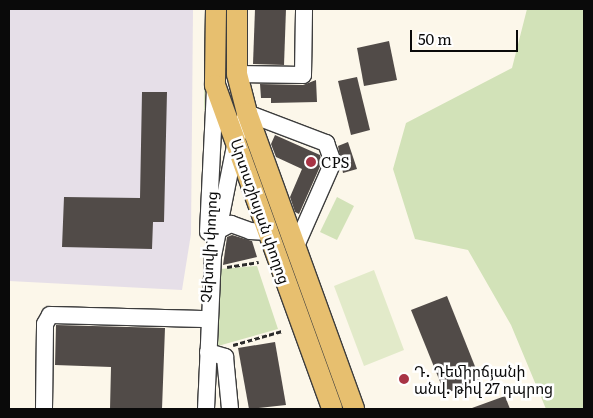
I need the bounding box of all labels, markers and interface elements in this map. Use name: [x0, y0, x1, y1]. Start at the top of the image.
scale bar: [413, 20, 520, 52]
text: 50 m: [418, 27, 452, 50]
street label: Արտաշիսյան փողոց: [228, 136, 294, 286]
place label: CPS: [321, 153, 349, 171]
marker: CPS: [305, 156, 317, 168]
street label: Չեխովի փողոց: [196, 191, 220, 303]
place label: Դ. Դեմիրճյանի անվ. թիվ 27 դպրոց: [414, 361, 553, 396]
marker: Դ. Դեմիրճյանի անվ. թիվ 27 դպրոց: [398, 373, 410, 385]

